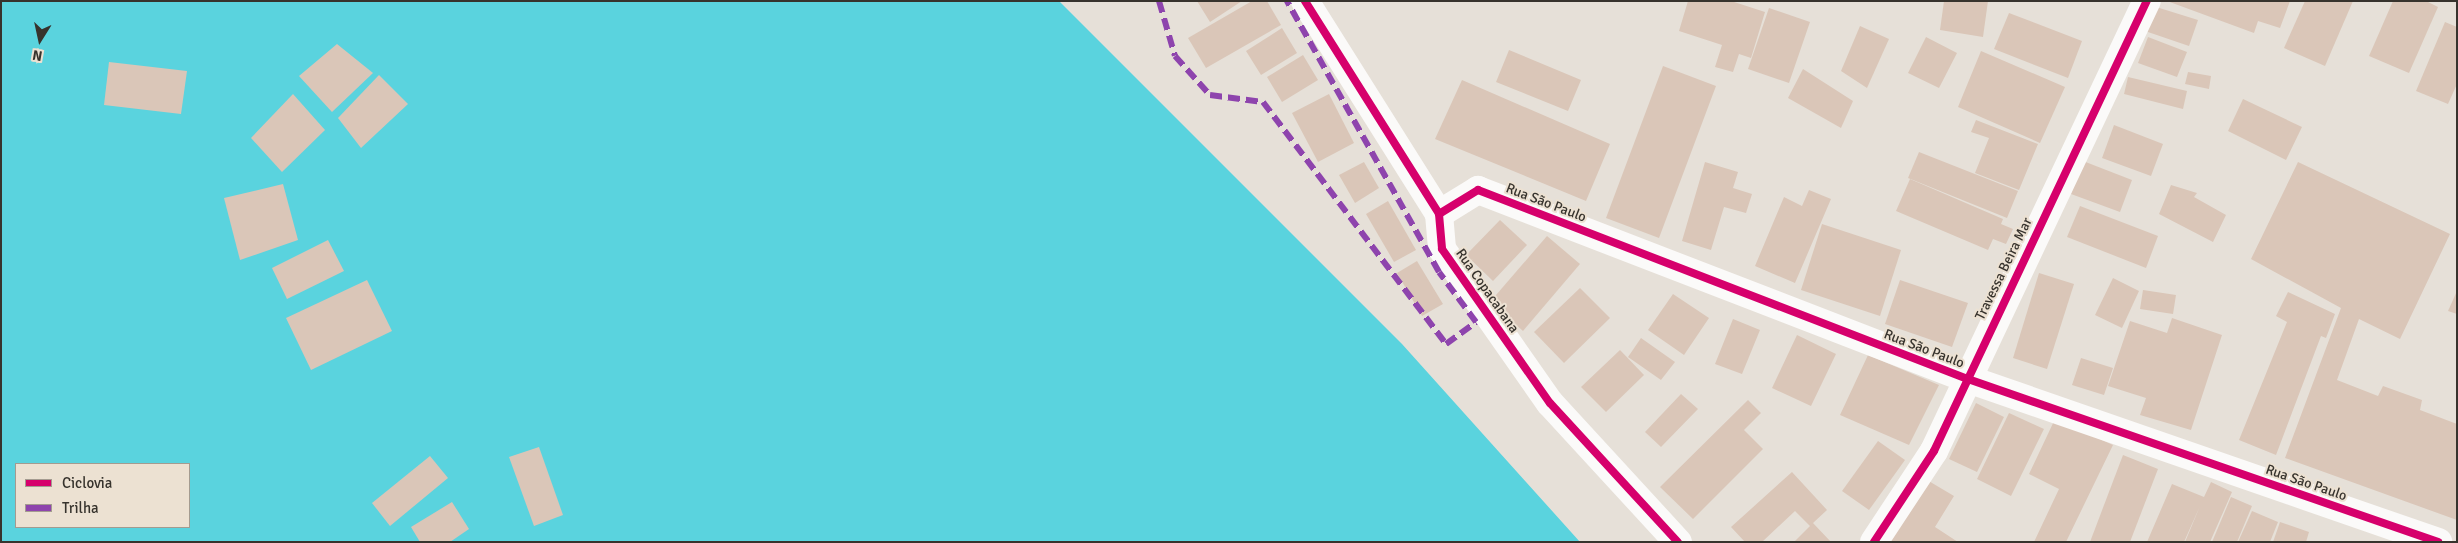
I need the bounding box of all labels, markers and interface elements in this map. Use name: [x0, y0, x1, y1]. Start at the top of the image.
north arrow: [15, 15, 65, 65]
text: N: [31, 46, 44, 64]
street label: Rua São Paulo: [1503, 180, 1589, 226]
street label: Travessa Beira Mar: [1972, 215, 2036, 323]
street label: Rua Copacabana: [1452, 246, 1522, 336]
street label: Rua São Paulo: [1881, 326, 1967, 372]
street label: Rua São Paulo: [2263, 461, 2349, 505]
legend: [15, 463, 190, 528]
text: Ciclovia: [62, 474, 112, 492]
text: Trilha: [62, 499, 99, 517]

